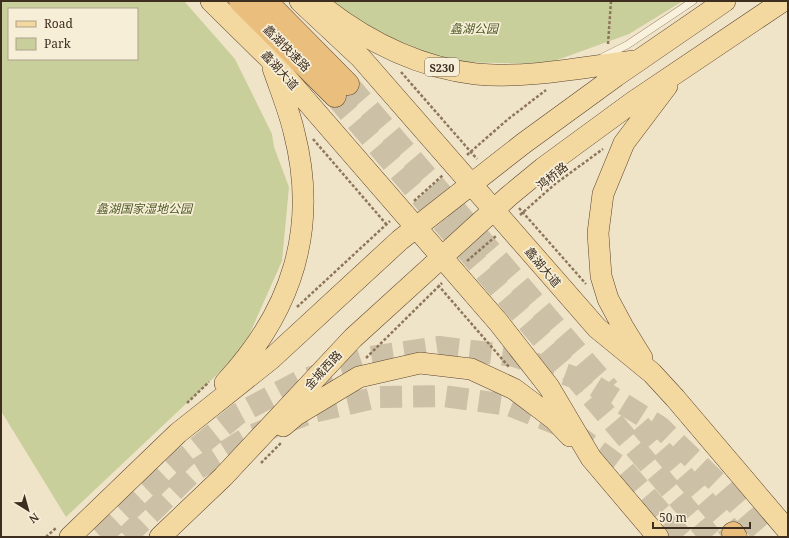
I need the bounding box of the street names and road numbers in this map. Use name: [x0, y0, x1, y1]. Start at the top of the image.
street label: 蠡湖快速路: [260, 21, 314, 75]
street label: 蠡湖大道: [258, 46, 302, 94]
road number: S230: [425, 58, 459, 76]
street label: 鸿桥路: [533, 158, 571, 194]
street label: 蠡湖大道: [521, 243, 565, 291]
street label: 金城西路: [300, 347, 346, 393]

